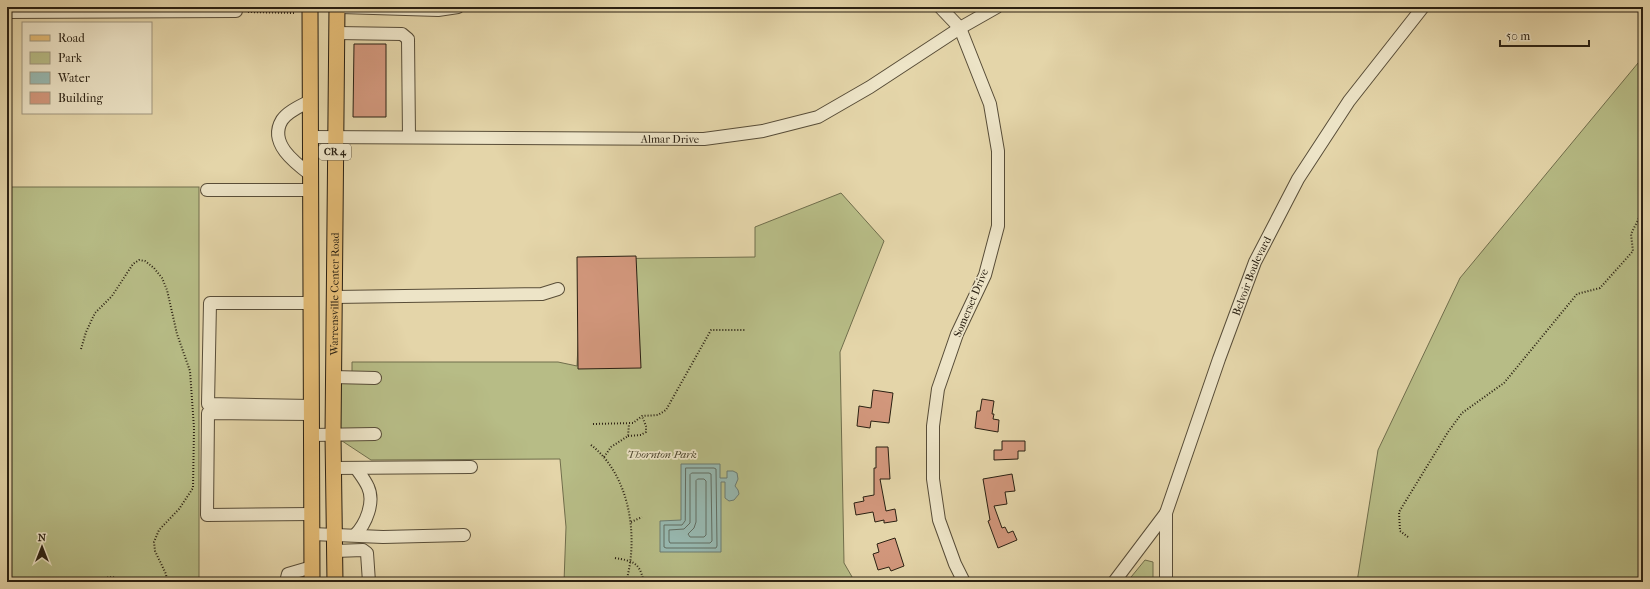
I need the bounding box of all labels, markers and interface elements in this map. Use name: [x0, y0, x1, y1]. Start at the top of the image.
legend: [22, 22, 152, 114]
scale bar: [1500, 22, 1589, 48]
text: 50 m: [1506, 29, 1530, 43]
text: Road: [58, 31, 85, 45]
text: Park: [58, 51, 83, 65]
text: Water: [57, 71, 91, 85]
text: Building: [58, 91, 103, 105]
street label: Almar Drive: [640, 132, 700, 145]
road number: CR 4: [319, 144, 351, 160]
street label: Warrensville Center Road: [327, 231, 341, 357]
street label: Belvoir Boulevard: [1229, 233, 1274, 317]
street label: Somerset Drive: [951, 266, 991, 339]
park label: Thornton Park: [627, 448, 697, 461]
north arrow: [22, 527, 62, 567]
text: N: [38, 531, 47, 544]

